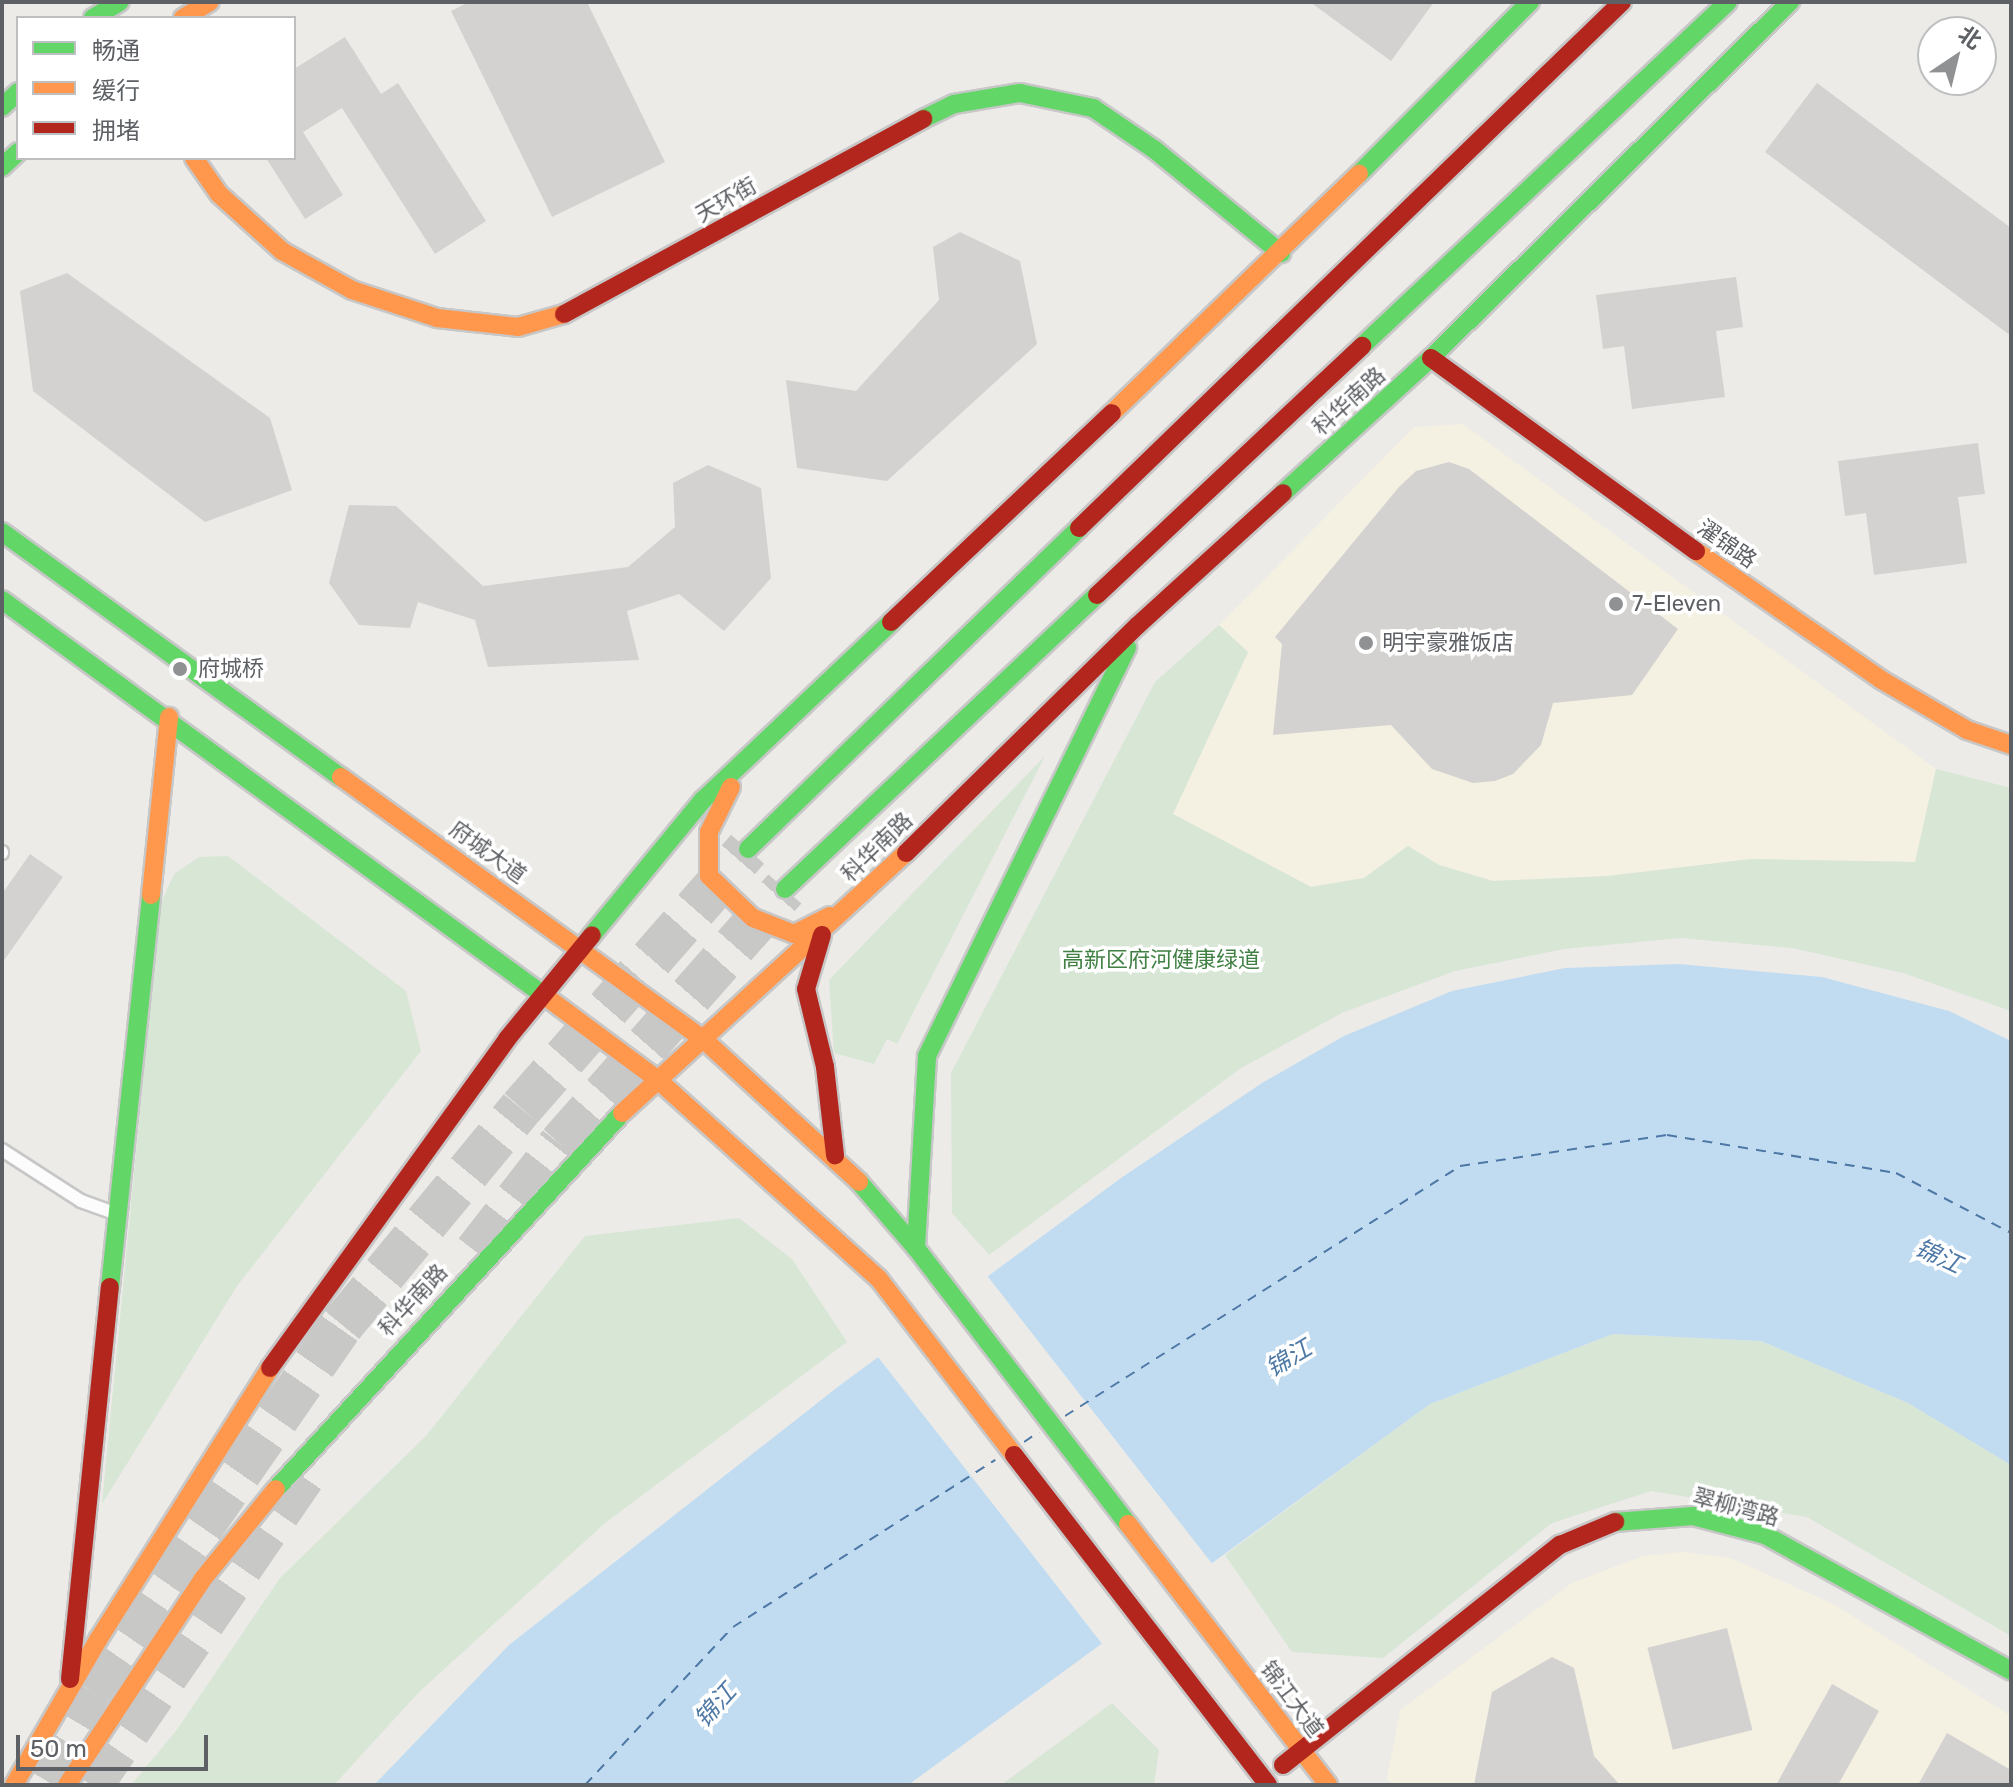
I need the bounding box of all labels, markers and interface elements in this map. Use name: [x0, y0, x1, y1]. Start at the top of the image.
legend: [16, 16, 296, 160]
north arrow: [1917, 16, 1997, 96]
text: 北: [1953, 20, 1987, 55]
text: 畅通: [92, 37, 140, 65]
text: 缓行: [92, 77, 140, 105]
text: 拥堵: [92, 117, 140, 145]
street label: 天环街: [691, 172, 761, 228]
street label: 科华南路: [1307, 362, 1391, 440]
street label: 濯锦路: [1692, 514, 1762, 574]
place label: 7-Eleven: [1632, 591, 1721, 617]
marker: 7-Eleven: [1607, 595, 1625, 613]
place label: 明宇豪雅饭店: [1382, 630, 1514, 656]
marker: 明宇豪雅饭店: [1357, 634, 1375, 652]
place label: 府城桥: [198, 656, 264, 682]
marker: 府城桥: [169, 658, 191, 680]
street label: 科华南路: [836, 807, 918, 887]
street label: 府城大道: [445, 815, 531, 889]
park label: 高新区府河健康绿道: [1062, 947, 1260, 973]
water label: 锦江: [1910, 1234, 1966, 1280]
street label: 科华南路: [373, 1259, 453, 1341]
water label: 锦江: [1261, 1334, 1317, 1384]
street label: 翠柳湾路: [1690, 1483, 1782, 1531]
street label: 锦江大道: [1255, 1656, 1329, 1742]
water label: 锦江: [689, 1679, 743, 1733]
scale bar: [20, 1719, 212, 1769]
text: 50 m: [30, 1735, 87, 1763]

